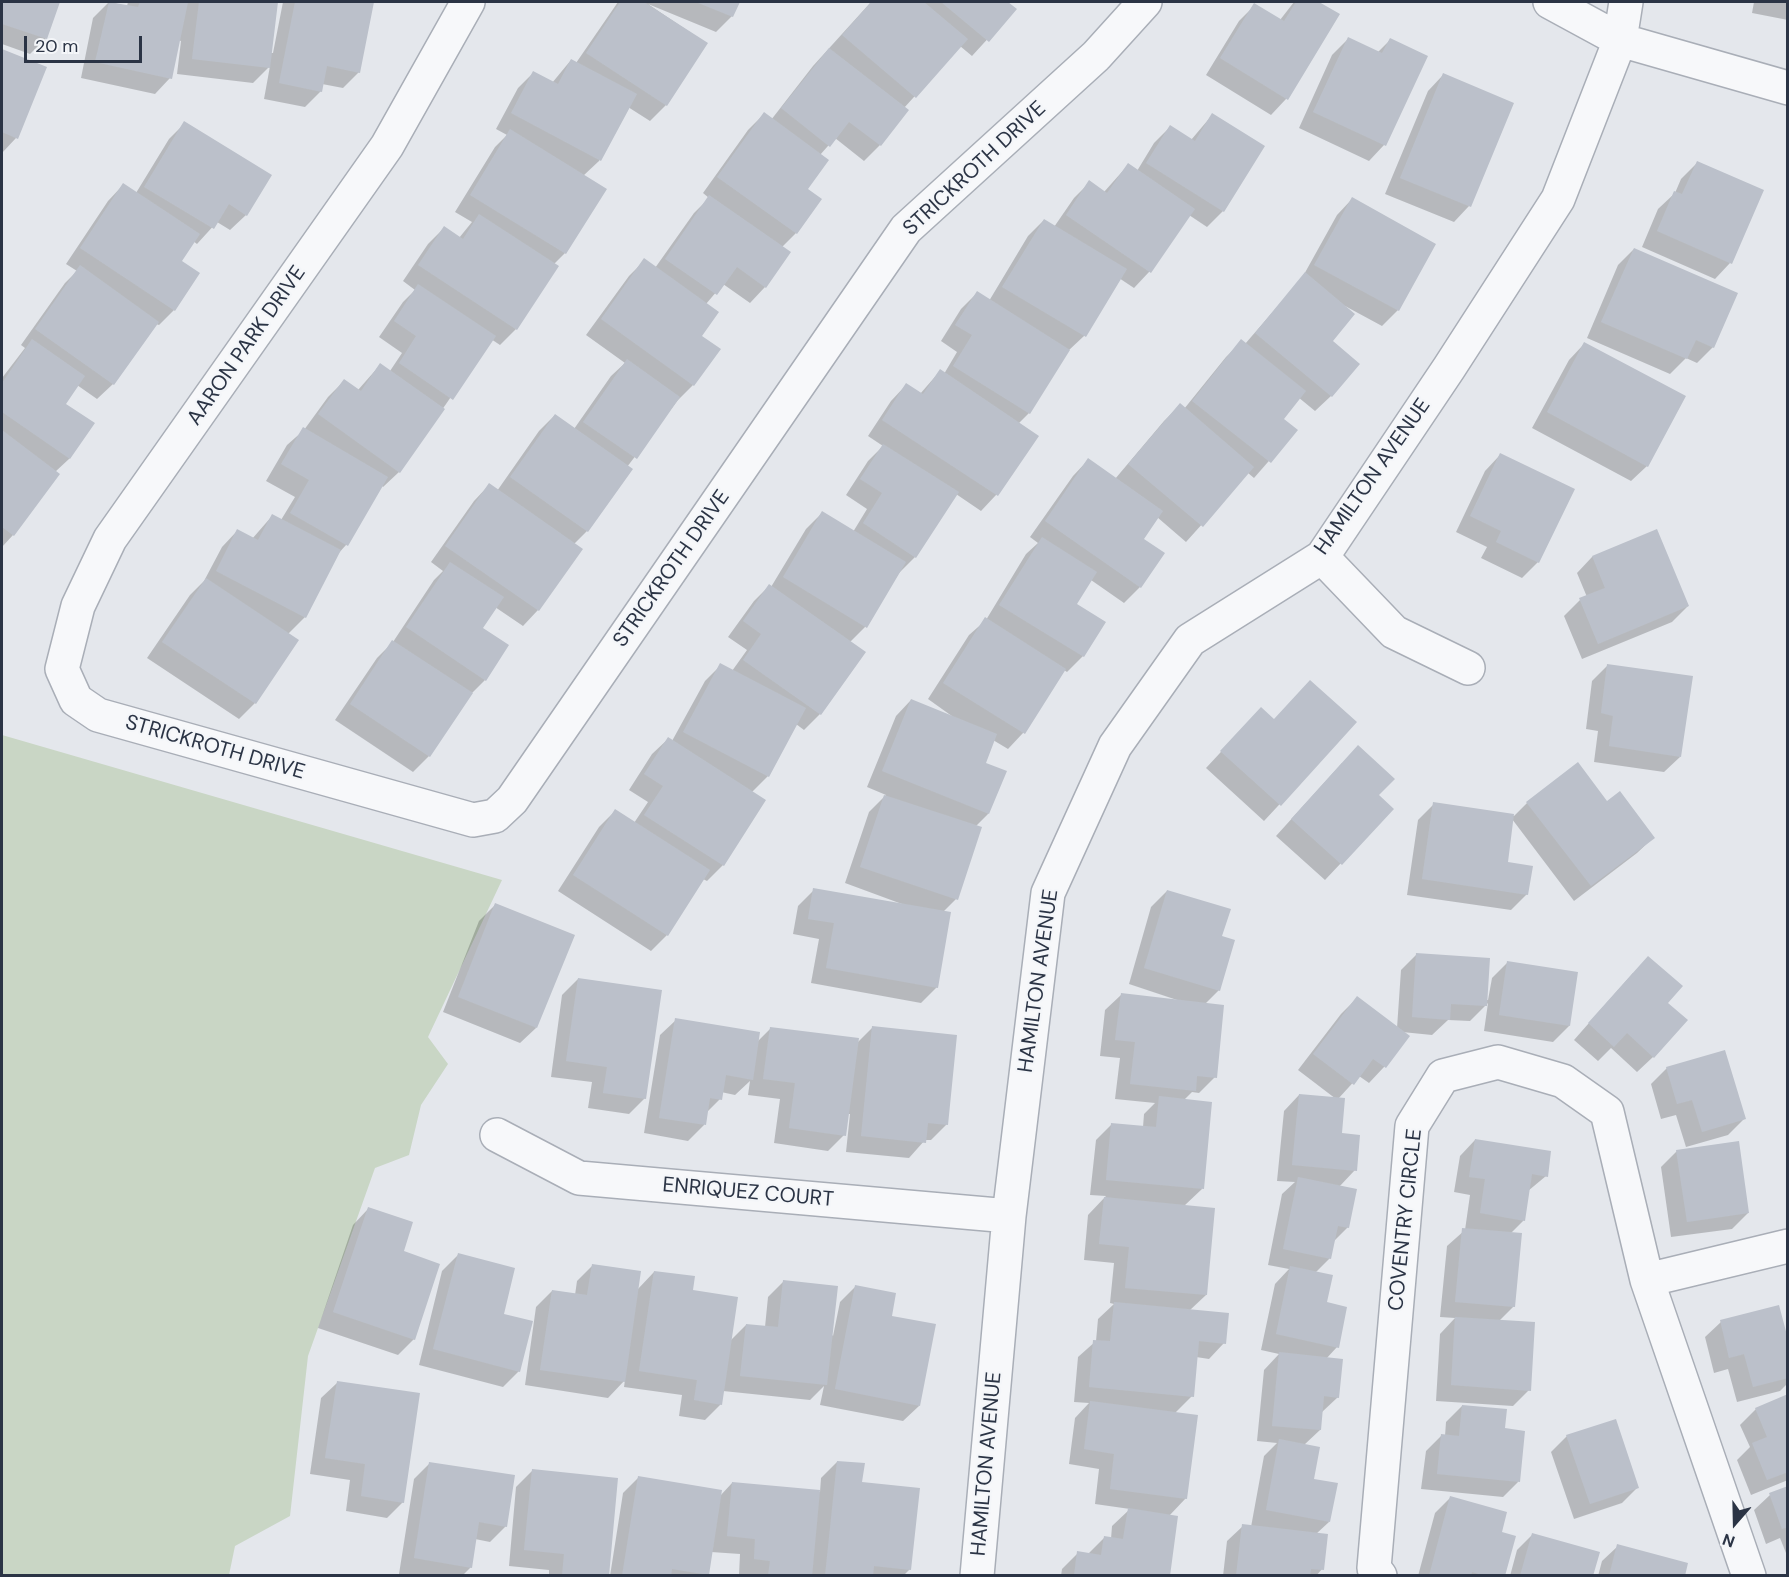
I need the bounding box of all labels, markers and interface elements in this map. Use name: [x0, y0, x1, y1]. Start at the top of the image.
scale bar: [27, 24, 146, 62]
text: 20 m: [35, 34, 78, 58]
street label: STRICKROTH DRIVE: [898, 96, 1052, 242]
street label: AARON PARK DRIVE: [182, 261, 312, 431]
street label: HAMILTON AVENUE: [1310, 394, 1436, 560]
street label: STRICKROTH DRIVE: [608, 486, 736, 652]
street label: STRICKROTH DRIVE: [122, 710, 308, 786]
street label: HAMILTON AVENUE: [1014, 888, 1064, 1074]
street label: COVENTRY CIRCLE: [1384, 1128, 1428, 1312]
street label: ENRIQUEZ COURT: [661, 1173, 835, 1213]
street label: HAMILTON AVENUE: [966, 1371, 1008, 1557]
north arrow: [1705, 1493, 1765, 1553]
text: N: [1720, 1529, 1738, 1552]

